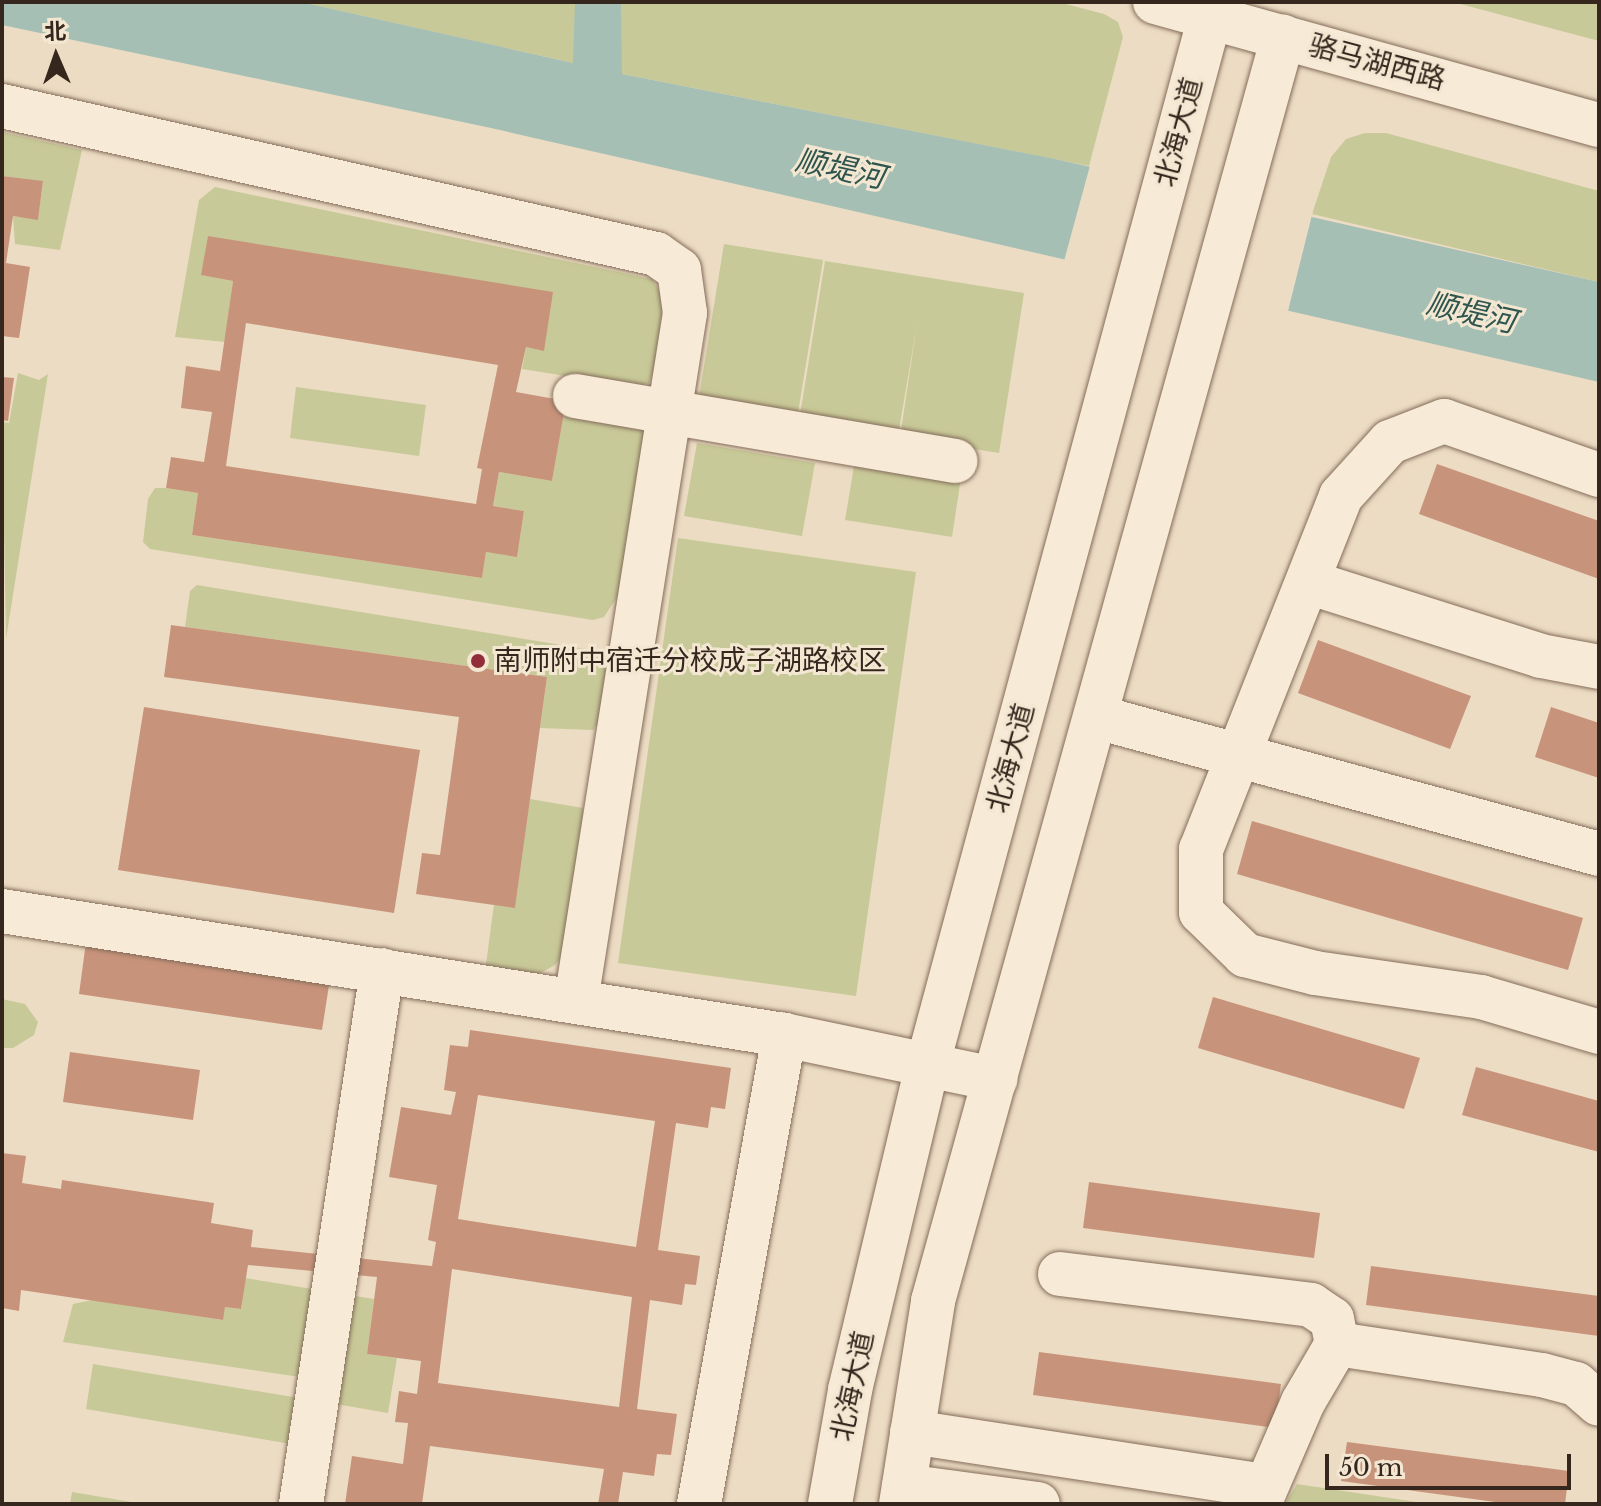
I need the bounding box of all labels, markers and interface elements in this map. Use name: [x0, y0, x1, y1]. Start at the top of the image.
north arrow: [16, 16, 96, 96]
text: 北: [44, 18, 67, 45]
street label: 骆马湖西路: [1305, 29, 1449, 97]
street label: 北海大道: [1148, 74, 1210, 190]
water label: 顺堤河: [792, 142, 888, 196]
water label: 顺堤河: [1423, 285, 1519, 341]
place label: 南师附中宿迁分校成子湖路校区: [494, 644, 886, 678]
marker: 南师附中宿迁分校成子湖路校区: [469, 652, 487, 670]
street label: 北海大道: [980, 700, 1042, 816]
street label: 北海大道: [825, 1328, 881, 1444]
scale bar: [1329, 1438, 1575, 1488]
text: 50 m: [1339, 1453, 1402, 1482]

